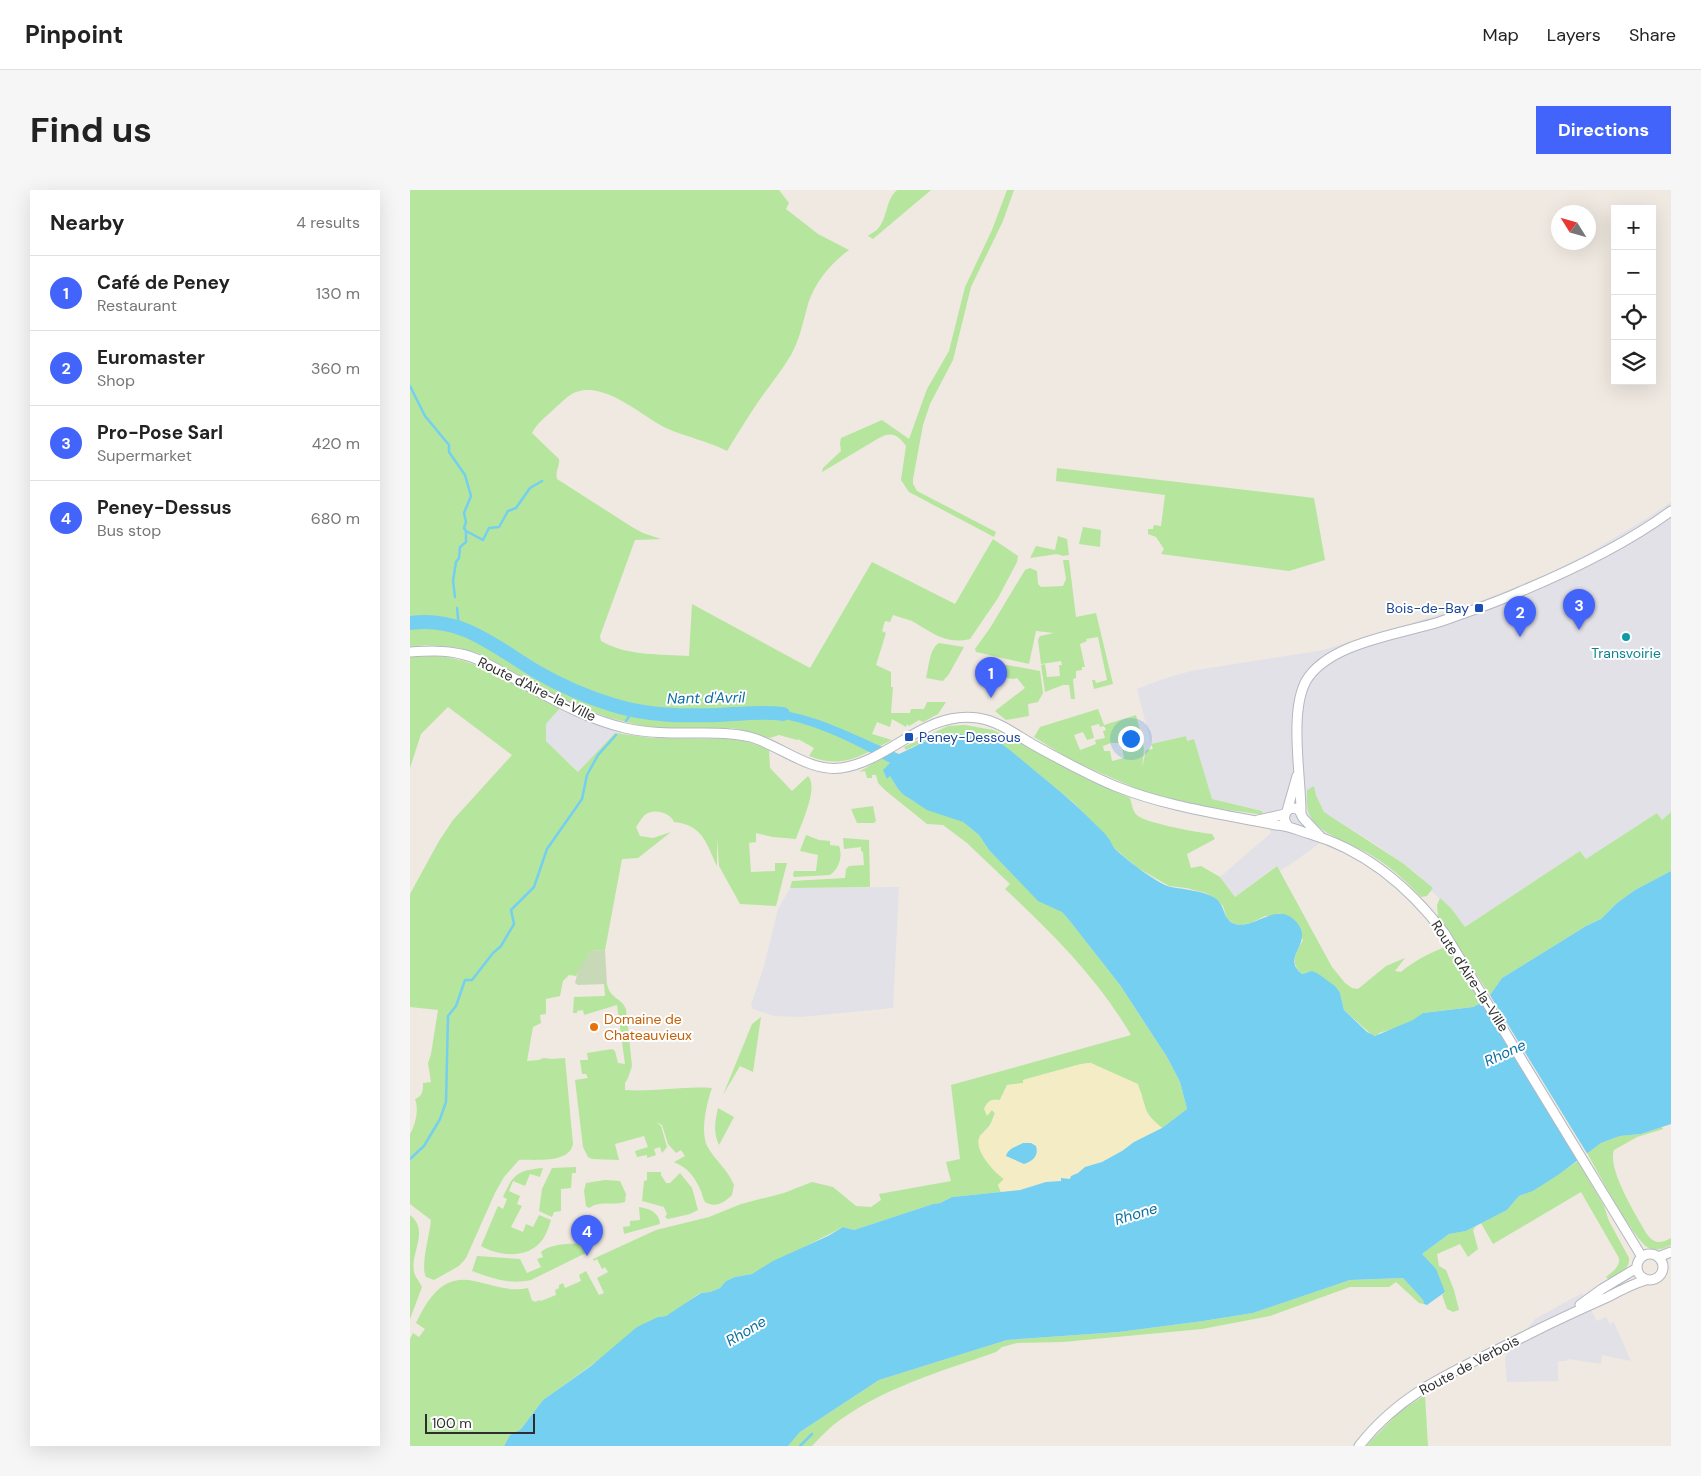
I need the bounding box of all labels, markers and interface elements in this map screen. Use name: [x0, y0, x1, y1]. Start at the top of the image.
text: Pinpoint: [25, 19, 123, 50]
text: Map: [1483, 23, 1519, 47]
text: Layers: [1547, 23, 1601, 47]
text: Share: [1629, 23, 1676, 47]
button: Directions: [1536, 106, 1671, 154]
text: Find us: [30, 107, 152, 153]
north arrow: [1551, 205, 1596, 250]
map controls: [1611, 205, 1656, 385]
button: +: [1611, 205, 1656, 250]
text: Nearby: [50, 209, 124, 237]
text: 4 results: [296, 212, 360, 233]
button: −: [1611, 250, 1656, 295]
text: Café de Peney: [97, 270, 230, 295]
text: 1: [63, 283, 69, 304]
text: 130 m: [316, 283, 360, 304]
text: Restaurant: [97, 295, 177, 316]
button: locate: [1611, 295, 1656, 340]
button: layers: [1611, 340, 1656, 385]
text: Euromaster: [97, 345, 205, 370]
text: 2: [61, 358, 71, 379]
text: 360 m: [311, 358, 360, 379]
text: Shop: [97, 370, 135, 391]
text: Pro-Pose Sarl: [97, 420, 223, 445]
text: 3: [61, 433, 71, 454]
text: 420 m: [312, 433, 360, 454]
text: Supermarket: [97, 445, 192, 466]
text: Peney-Dessus: [97, 495, 232, 520]
text: 4: [61, 508, 71, 529]
text: 680 m: [311, 508, 360, 529]
text: Bus stop: [97, 520, 161, 541]
pin: 3: [1563, 589, 1595, 630]
pin: 2: [1504, 596, 1536, 637]
place label: Bois-de-Bay: [1386, 599, 1469, 617]
marker: Bois-de-Bay: [1473, 602, 1485, 614]
marker: Transvoirie: [1620, 631, 1632, 643]
place label: Transvoirie: [1591, 644, 1661, 662]
street label: Route d'Aire-la-Ville: [475, 653, 599, 725]
pin: 1: [975, 657, 1007, 698]
water label: Nant d'Avril: [667, 687, 746, 709]
your location: [1118, 726, 1144, 752]
place label: Peney-Dessous: [919, 728, 1021, 746]
marker: Peney-Dessous: [903, 731, 915, 743]
street label: Route d'Aire-la-Ville: [1427, 917, 1513, 1035]
place label: Domaine de Chateauvieux: [604, 1010, 692, 1044]
marker: Domaine de Chateauvieux: [588, 1021, 600, 1033]
water label: Rhone: [1481, 1035, 1529, 1071]
water label: Rhone: [1112, 1198, 1160, 1230]
pin: 4: [571, 1215, 603, 1256]
water label: Rhone: [722, 1311, 770, 1351]
street label: Route de Verbois: [1416, 1331, 1522, 1399]
scale bar: [425, 1411, 535, 1434]
text: 100 m: [432, 1414, 472, 1432]

